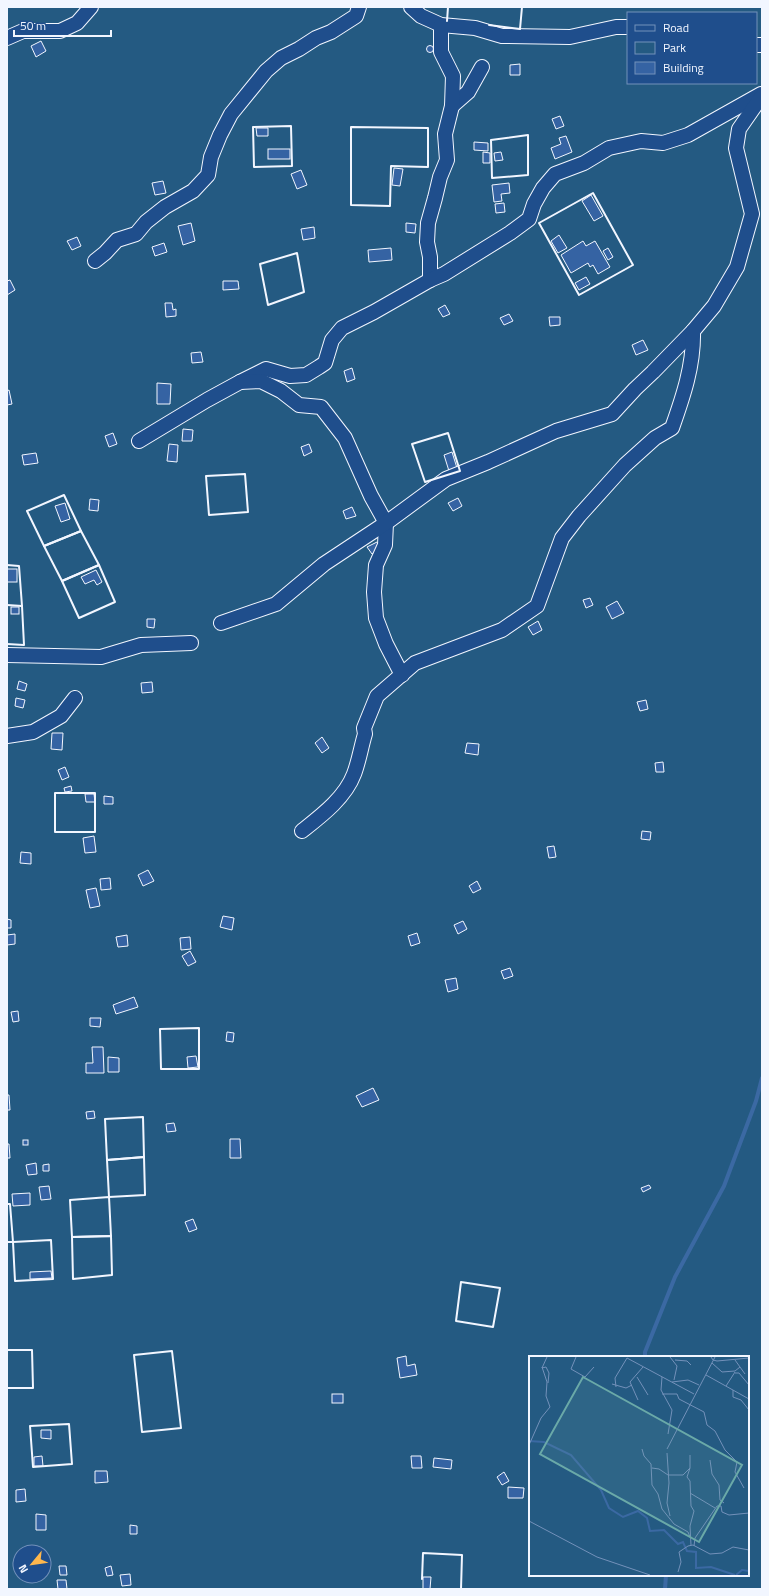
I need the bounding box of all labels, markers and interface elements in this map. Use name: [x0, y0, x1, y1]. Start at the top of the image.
scale bar: [14, 12, 111, 38]
legend: [627, 12, 757, 84]
text: 50 m: [20, 16, 46, 35]
text: Road: [663, 18, 689, 37]
text: Park: [663, 38, 686, 57]
text: Building: [663, 58, 704, 77]
inset map: [529, 1356, 749, 1576]
north arrow: [12, 1544, 52, 1584]
text: N: [14, 1562, 32, 1576]

